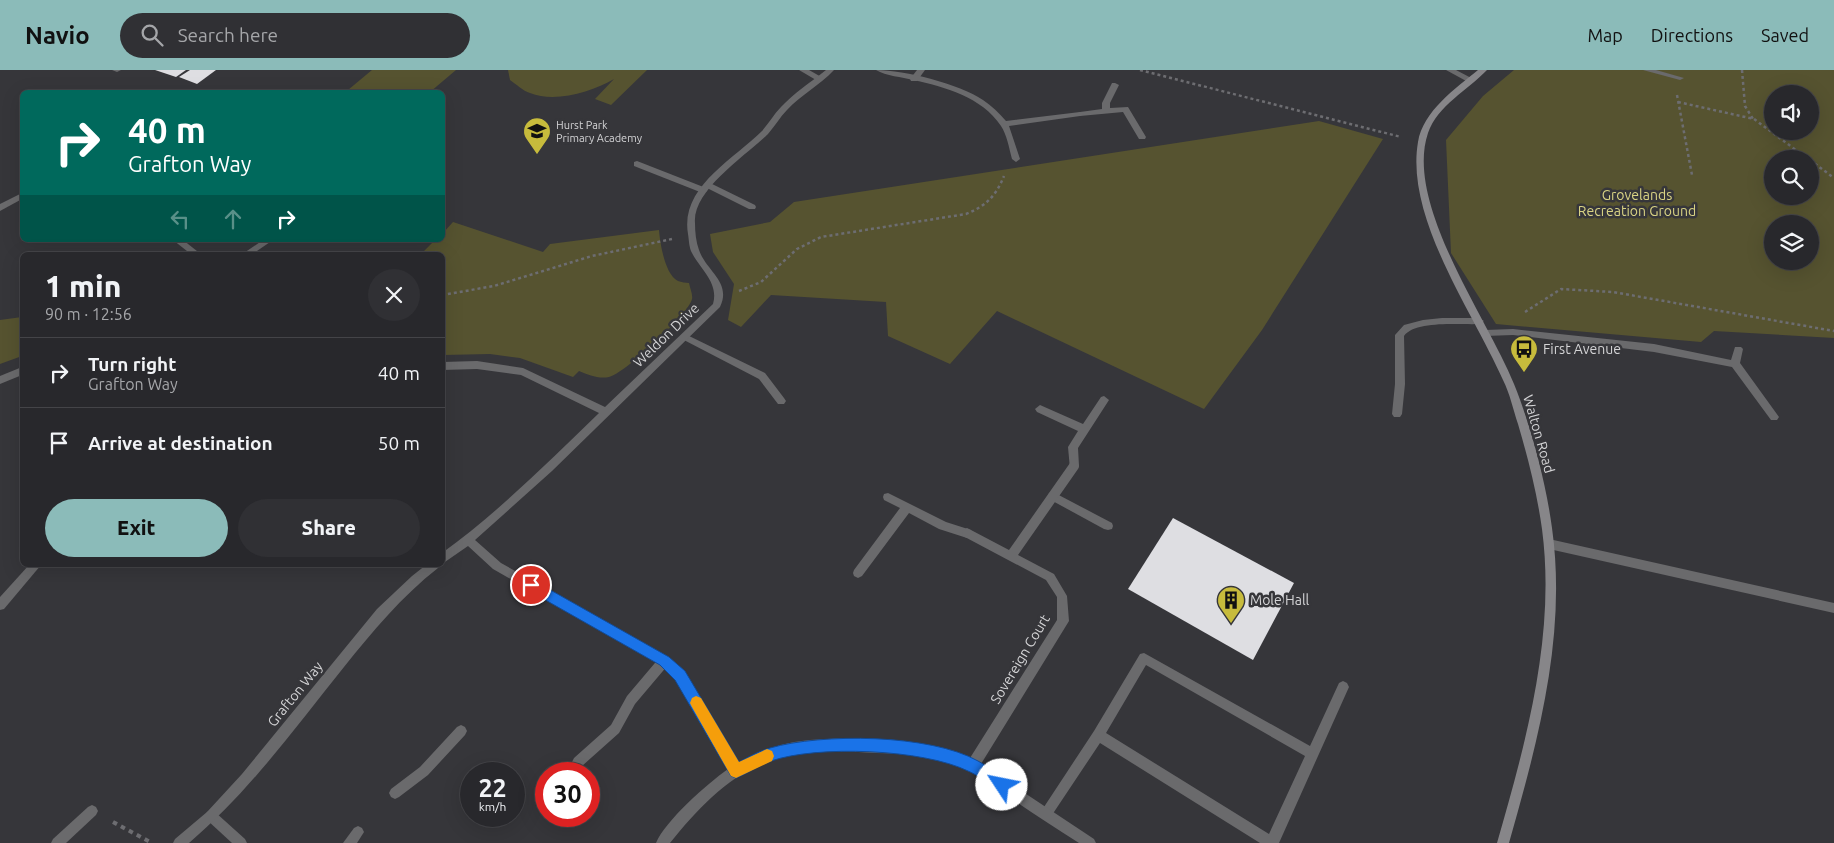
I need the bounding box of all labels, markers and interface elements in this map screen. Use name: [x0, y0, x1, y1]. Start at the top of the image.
search box: [120, 13, 470, 58]
icon: search: [138, 21, 166, 49]
text: Navio: [25, 22, 90, 49]
text: Search here: [178, 24, 278, 46]
text: Map: [1587, 25, 1623, 45]
text: Directions: [1651, 25, 1733, 45]
text: Saved: [1761, 25, 1809, 45]
map controls: [1764, 85, 1819, 270]
button: sound: [1764, 85, 1819, 140]
icon: right: [45, 110, 110, 175]
text: 40 m: [128, 110, 206, 150]
school or university icon: Hurst Park Primary Academy: [522, 116, 552, 155]
place label: Hurst Park Primary Academy: [556, 119, 643, 144]
button: search: [1764, 150, 1819, 205]
text: Grafton Way: [128, 151, 251, 176]
park label: Grovelands Recreation Ground: [1578, 187, 1696, 219]
icon: left: [166, 205, 194, 233]
icon: ahead: [219, 205, 247, 233]
icon: right: [272, 205, 300, 233]
button: layers: [1764, 215, 1819, 270]
text: 1 min: [45, 269, 121, 303]
button: close: [368, 269, 420, 321]
street label: Weldon Drive: [630, 300, 702, 370]
text: 90 m · 12:56: [45, 305, 132, 323]
bus stop icon: First Avenue: [1509, 334, 1539, 373]
place label: First Avenue: [1543, 341, 1621, 357]
text: Turn right: [88, 353, 176, 375]
icon: right: [45, 359, 73, 387]
text: 40 m: [378, 362, 420, 384]
text: Grafton Way: [88, 375, 178, 393]
street label: Walton Road: [1520, 393, 1558, 475]
icon: arrive: [45, 429, 73, 457]
text: Arrive at destination: [88, 432, 273, 454]
text: 50 m: [378, 432, 420, 454]
button: Exit: [45, 499, 228, 557]
button: Share: [238, 499, 420, 557]
pin: [510, 564, 552, 606]
icon: arrive: [517, 571, 545, 599]
building icon: Mole Hall: [1216, 585, 1246, 624]
place label: Mole Hall: [1250, 592, 1310, 608]
street label: Sovereign Court: [987, 611, 1053, 707]
street label: Grafton Way: [264, 658, 326, 730]
position arrow: [975, 758, 1027, 810]
speed limit sign: 30: [535, 762, 600, 827]
text: 22: [478, 774, 507, 802]
text: km/h: [479, 800, 506, 813]

